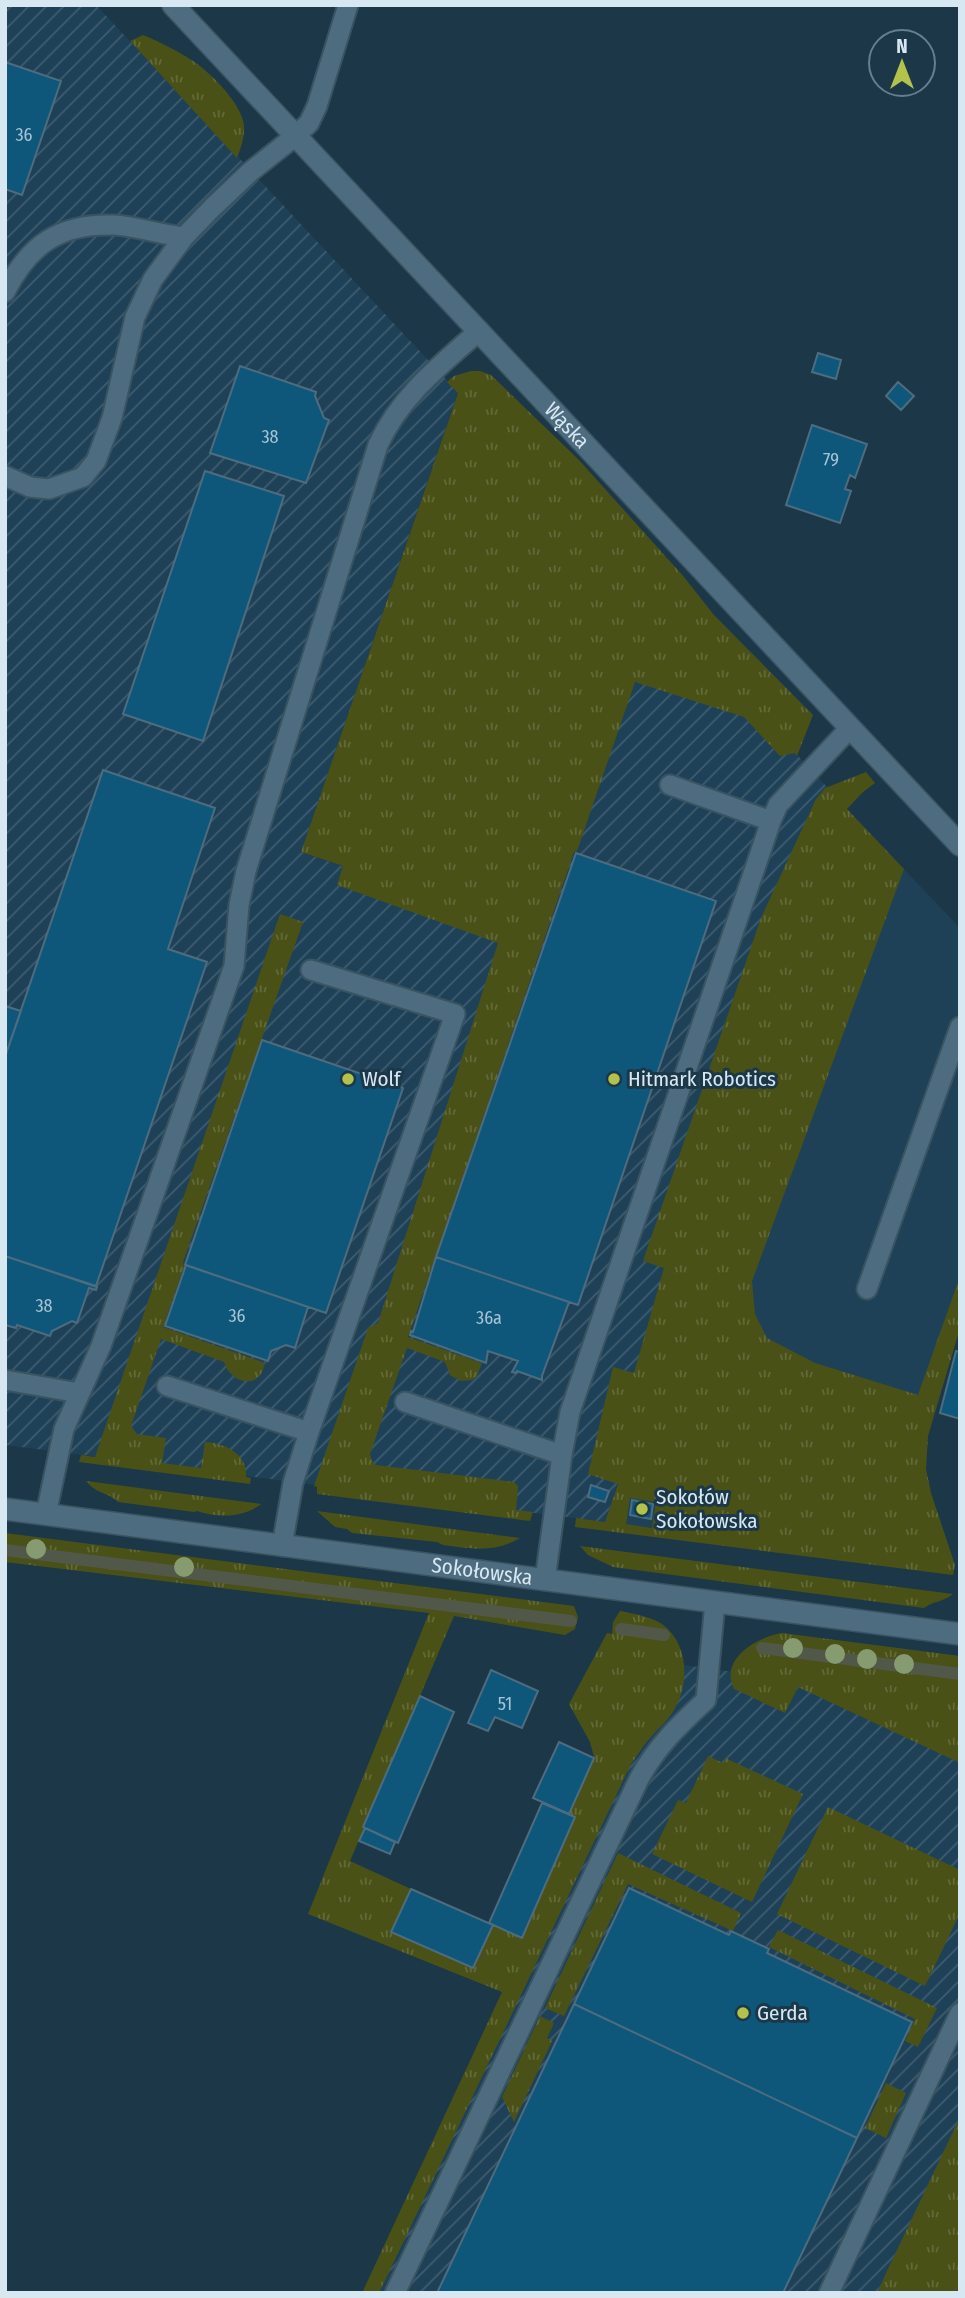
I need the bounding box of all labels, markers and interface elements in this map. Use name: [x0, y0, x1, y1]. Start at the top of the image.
north arrow: [867, 28, 937, 98]
text: N: [896, 35, 908, 58]
house number: 36: [15, 124, 33, 146]
street label: Wąska: [539, 397, 595, 454]
house number: 38: [261, 426, 279, 448]
house number: 79: [823, 449, 839, 471]
place label: Wolf: [362, 1066, 402, 1092]
place label: Hitmark Robotics: [628, 1066, 776, 1092]
marker: Wolf: [340, 1071, 356, 1087]
marker: Hitmark Robotics: [606, 1071, 622, 1087]
house number: 38: [35, 1295, 53, 1317]
house number: 36: [228, 1305, 246, 1327]
house number: 36a: [476, 1307, 502, 1329]
place label: Sokołów Sokołowska: [656, 1484, 758, 1534]
marker: Sokołów Sokołowska: [634, 1501, 650, 1517]
street label: Sokołowska: [430, 1552, 534, 1591]
house number: 51: [498, 1693, 512, 1715]
place label: Gerda: [757, 2000, 808, 2026]
marker: Gerda: [735, 2005, 751, 2021]

